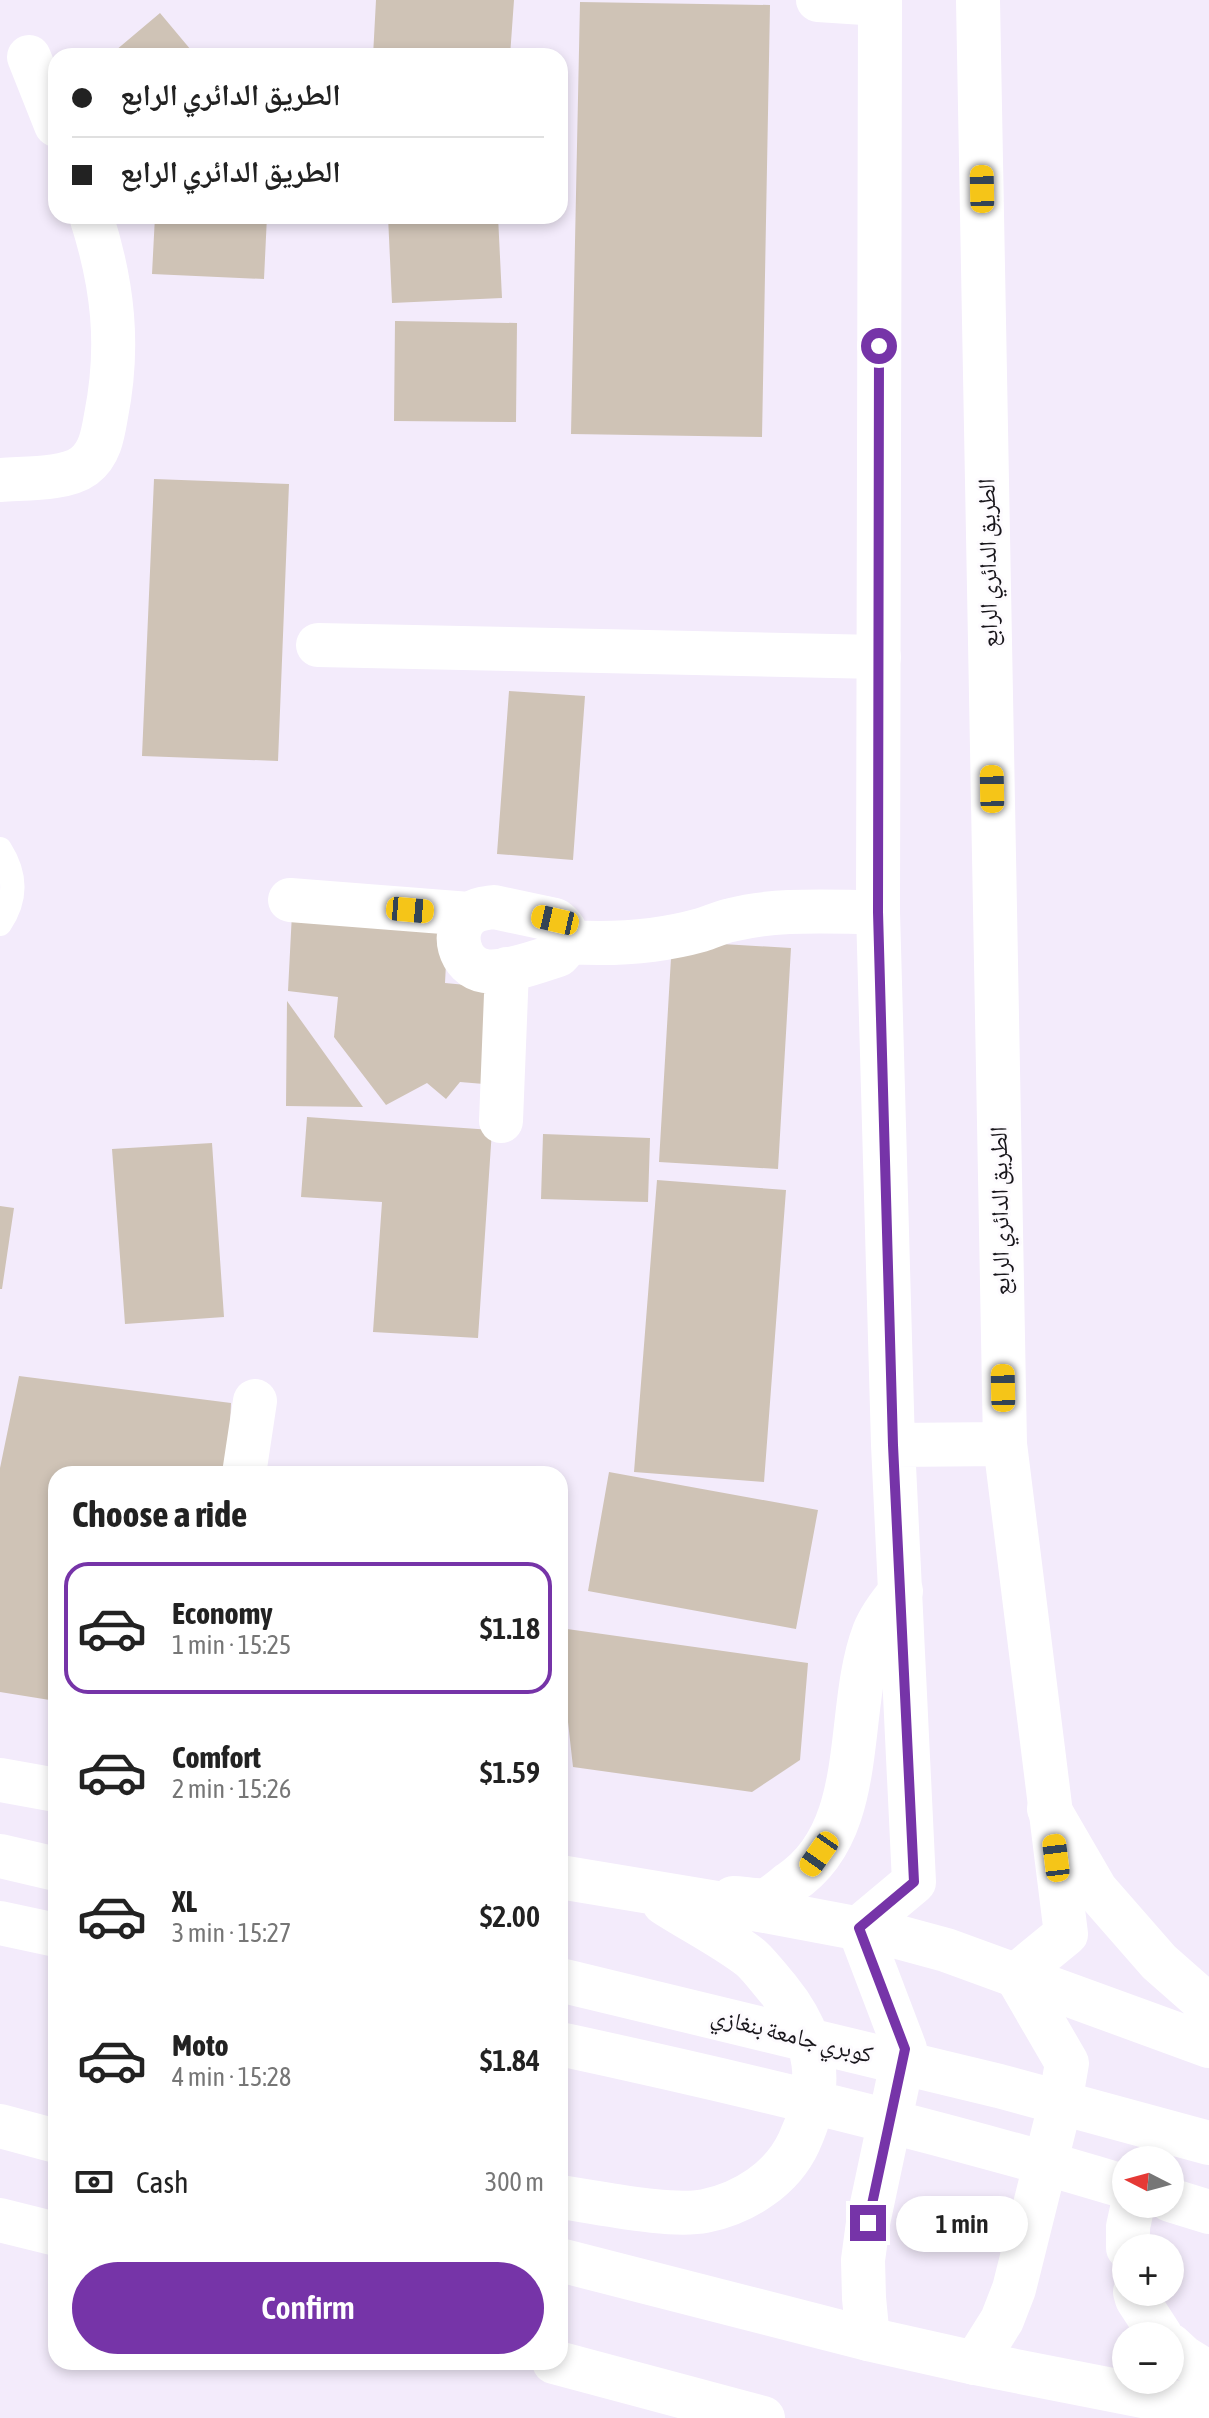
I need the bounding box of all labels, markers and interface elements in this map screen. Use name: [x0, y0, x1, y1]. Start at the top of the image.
text: الطريق الدائري الرابع: [120, 77, 341, 111]
text: الطريق الدائري الرابع: [120, 154, 341, 188]
car: [970, 165, 994, 213]
route start: [861, 328, 897, 364]
street label: الطريق الدائري الرابع: [973, 478, 1009, 648]
car: [980, 765, 1004, 813]
car: [385, 896, 435, 924]
car: [529, 903, 581, 937]
street label: الطريق الدائري الرابع: [985, 1126, 1021, 1296]
car: [991, 1364, 1015, 1412]
text: Choose a ride: [72, 1493, 247, 1535]
icon: car: [76, 1592, 148, 1664]
text: Economy: [172, 1596, 273, 1630]
text: $1.18: [480, 1611, 540, 1645]
text: 1 min · 15:25: [172, 1630, 291, 1660]
icon: car: [76, 1736, 148, 1808]
text: Comfort: [172, 1740, 261, 1774]
text: $1.59: [480, 1755, 540, 1789]
text: 2 min · 15:26: [172, 1774, 291, 1804]
car: [795, 1827, 843, 1881]
car: [1041, 1833, 1071, 1883]
icon: car: [76, 1880, 148, 1952]
text: XL: [172, 1884, 197, 1918]
text: $2.00: [480, 1899, 540, 1933]
text: 3 min · 15:27: [172, 1918, 291, 1948]
street label: كوبري جامعة بنغازي: [707, 2001, 876, 2074]
icon: car: [76, 2024, 148, 2096]
text: Moto: [172, 2028, 229, 2062]
text: $1.84: [480, 2043, 540, 2077]
text: 4 min · 15:28: [172, 2062, 291, 2092]
north arrow: [1112, 2146, 1184, 2218]
map controls: [1112, 2146, 1184, 2394]
icon: cash: [72, 2160, 116, 2204]
text: Cash: [136, 2165, 189, 2199]
text: 300 m: [485, 2167, 544, 2197]
callout: 1 min: [896, 2195, 1028, 2251]
route end: [850, 2205, 886, 2241]
text: 1 min: [935, 2209, 989, 2239]
button: +: [1112, 2234, 1184, 2306]
button: Confirm: [72, 2262, 544, 2354]
button: −: [1112, 2322, 1184, 2394]

